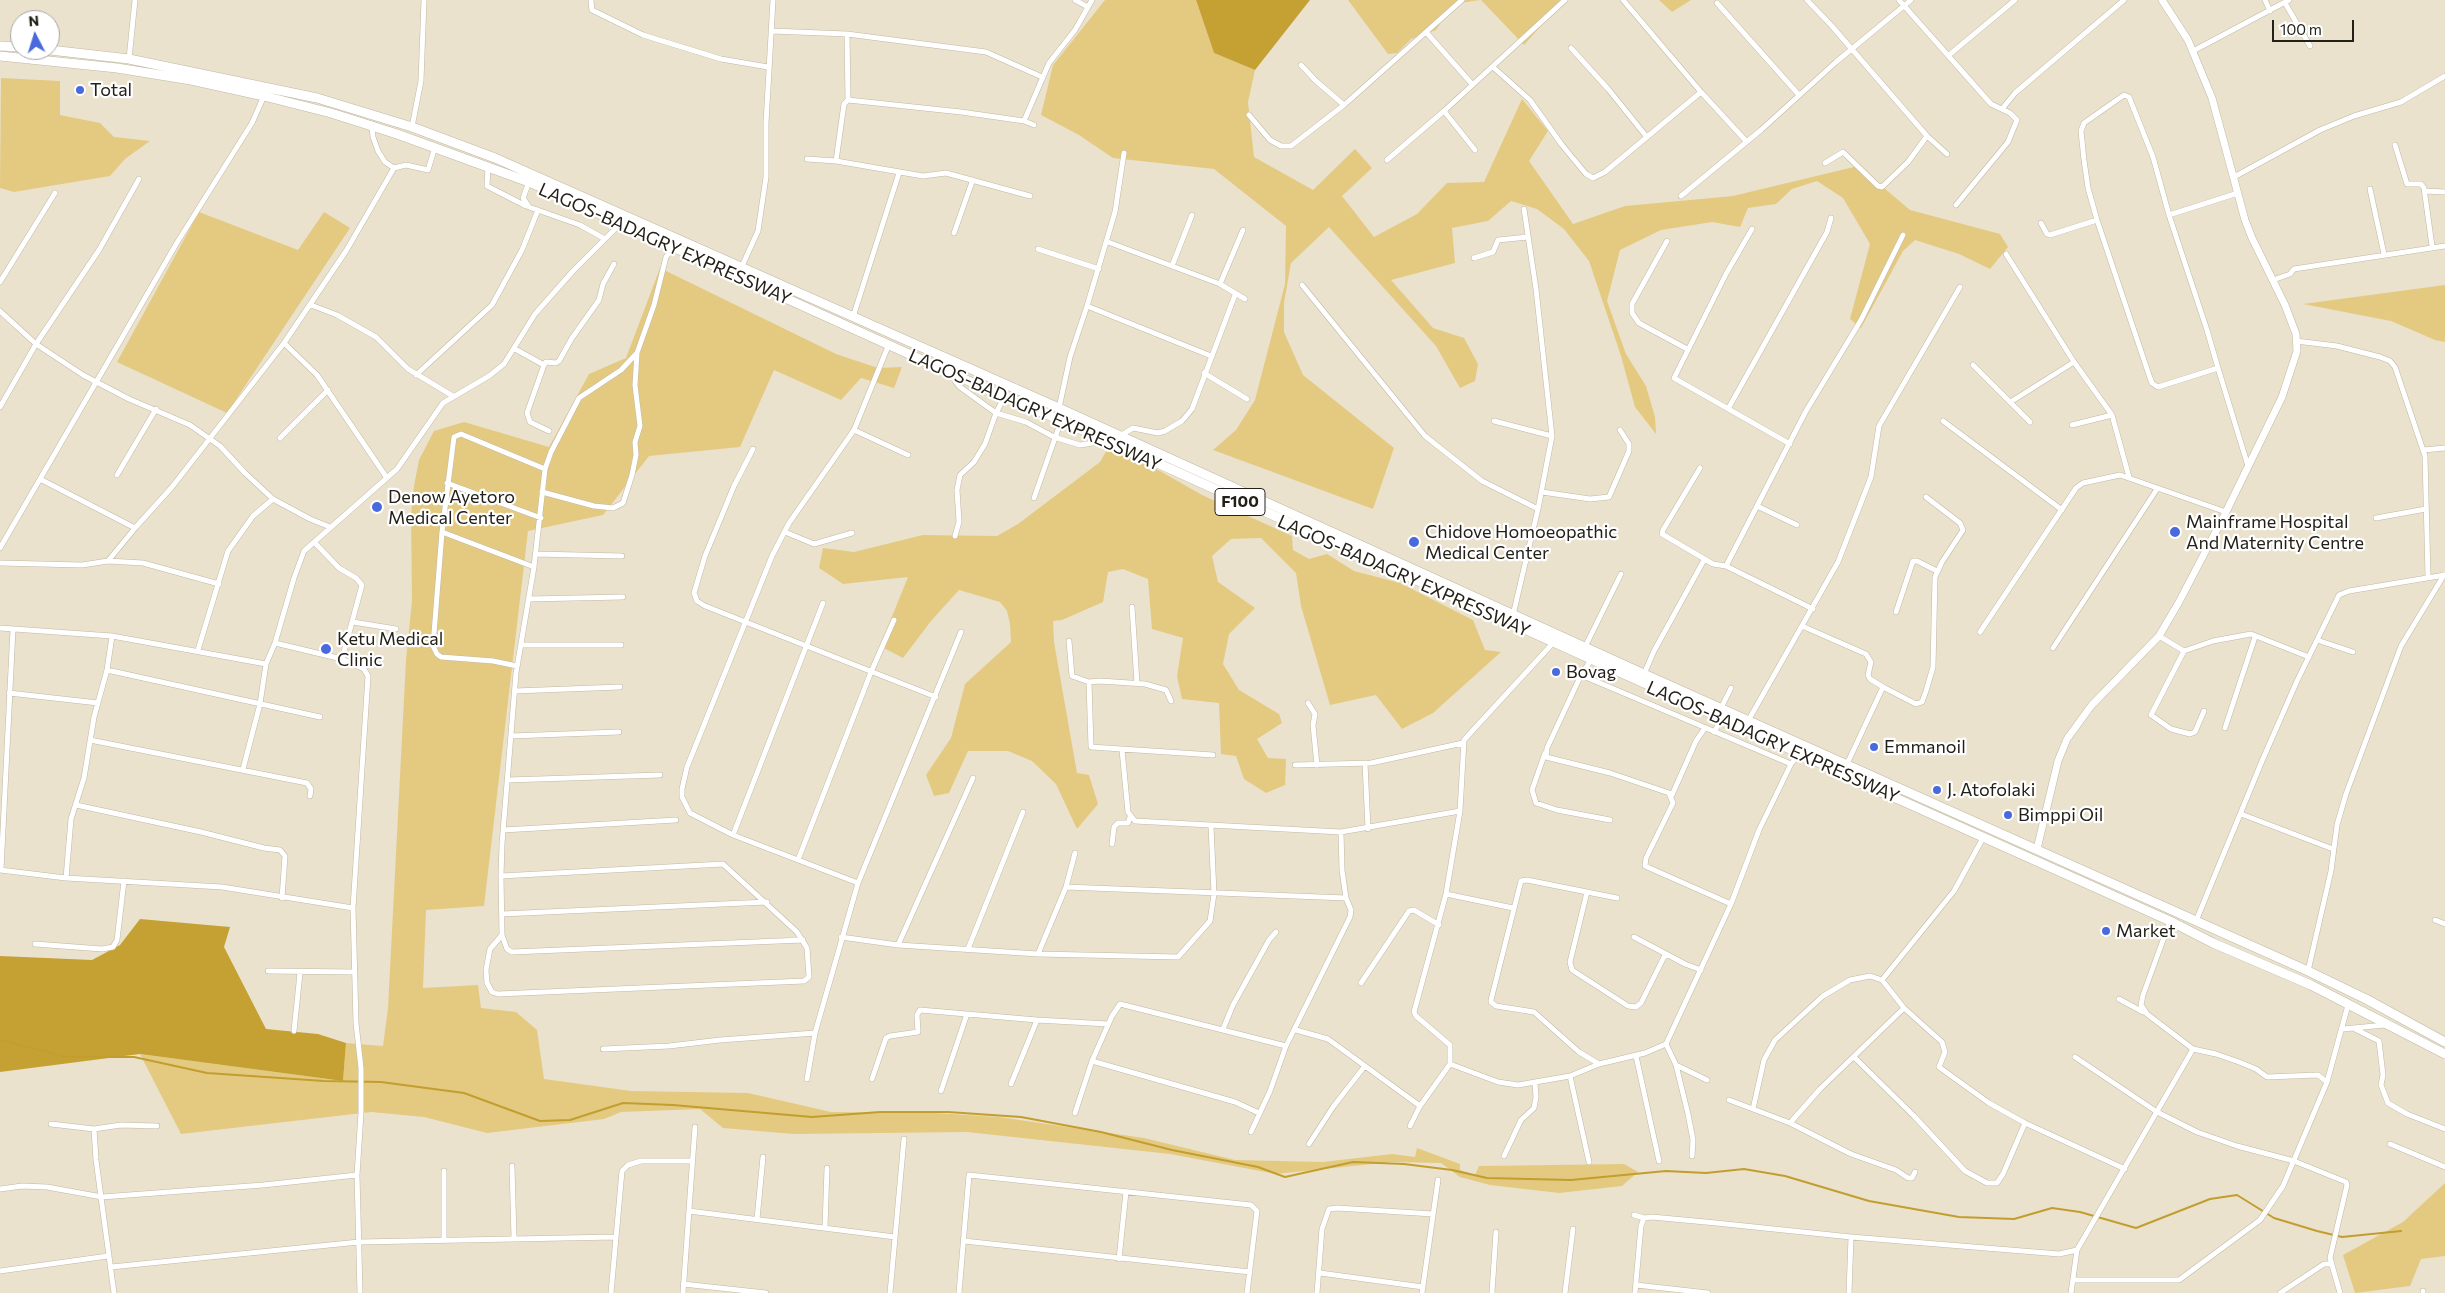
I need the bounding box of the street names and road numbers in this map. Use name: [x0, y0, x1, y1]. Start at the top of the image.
street label: LAGOS-BADAGRY EXPRESSWAY: [535, 178, 795, 310]
street label: LAGOS-BADAGRY EXPRESSWAY: [905, 344, 1165, 476]
road number: F100: [1215, 488, 1265, 516]
street label: LAGOS-BADAGRY EXPRESSWAY: [1274, 510, 1534, 642]
street label: LAGOS-BADAGRY EXPRESSWAY: [1643, 676, 1903, 808]

